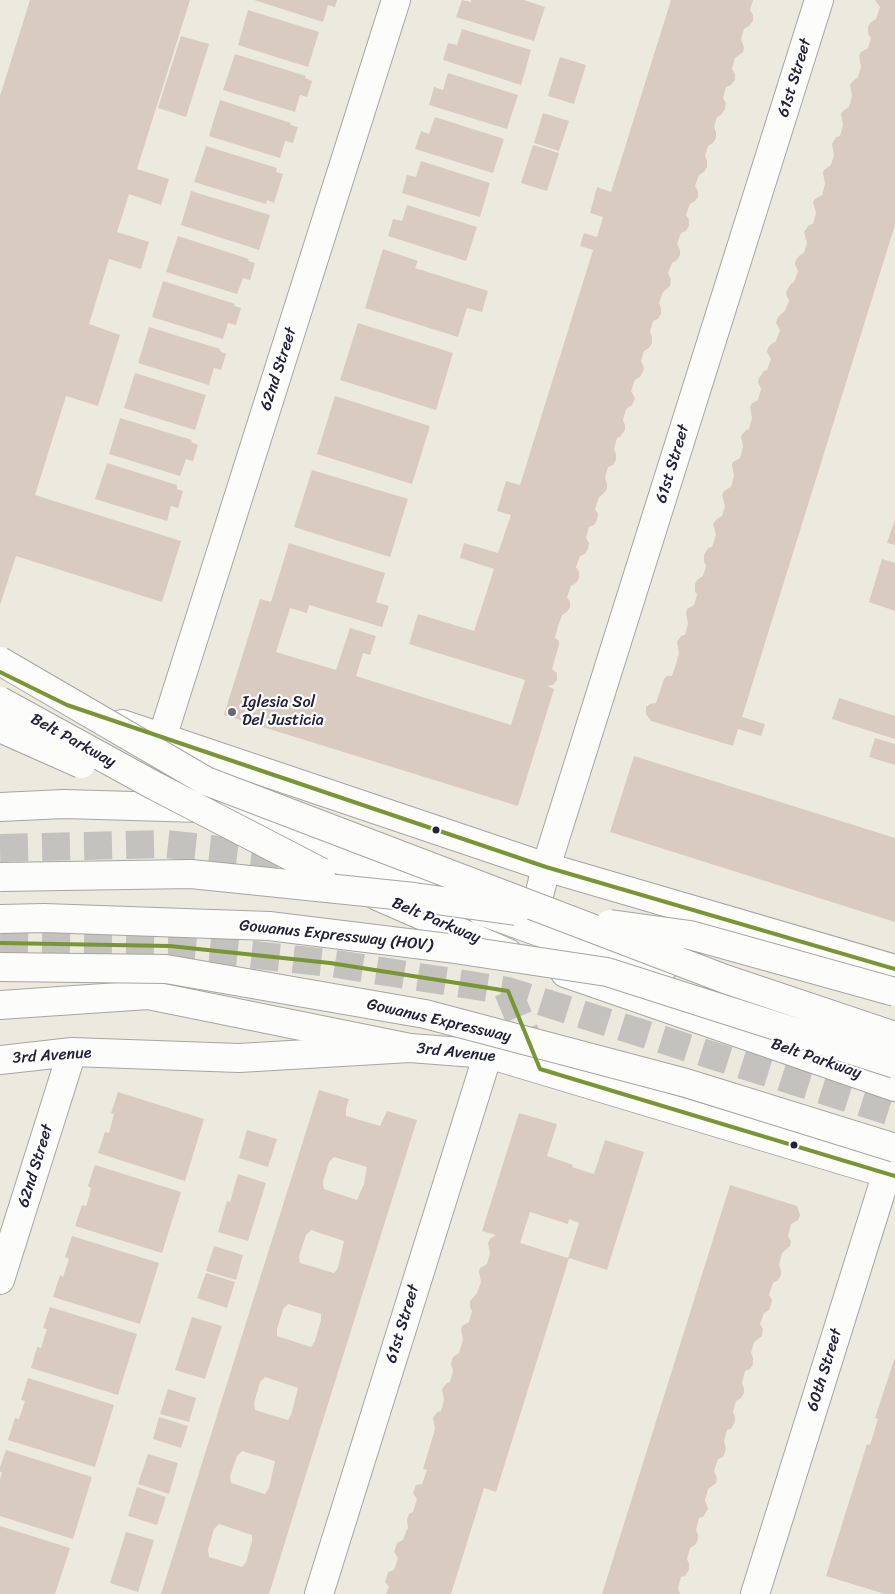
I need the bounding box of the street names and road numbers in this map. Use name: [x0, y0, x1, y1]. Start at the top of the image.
street label: 61st Street: [774, 36, 816, 120]
street label: 62nd Street: [257, 325, 301, 413]
street label: 61st Street: [652, 422, 694, 506]
street label: Belt Parkway: [27, 710, 119, 772]
street label: Belt Parkway: [389, 894, 483, 948]
street label: Gowanus Expressway (HOV): [238, 916, 434, 956]
street label: Gowanus Expressway: [365, 995, 513, 1047]
street label: Belt Parkway: [768, 1035, 864, 1083]
street label: 3rd Avenue: [416, 1039, 496, 1067]
street label: 3rd Avenue: [12, 1044, 92, 1068]
street label: 62nd Street: [14, 1122, 58, 1210]
street label: 61st Street: [382, 1282, 424, 1366]
street label: 60th Street: [803, 1326, 847, 1414]

